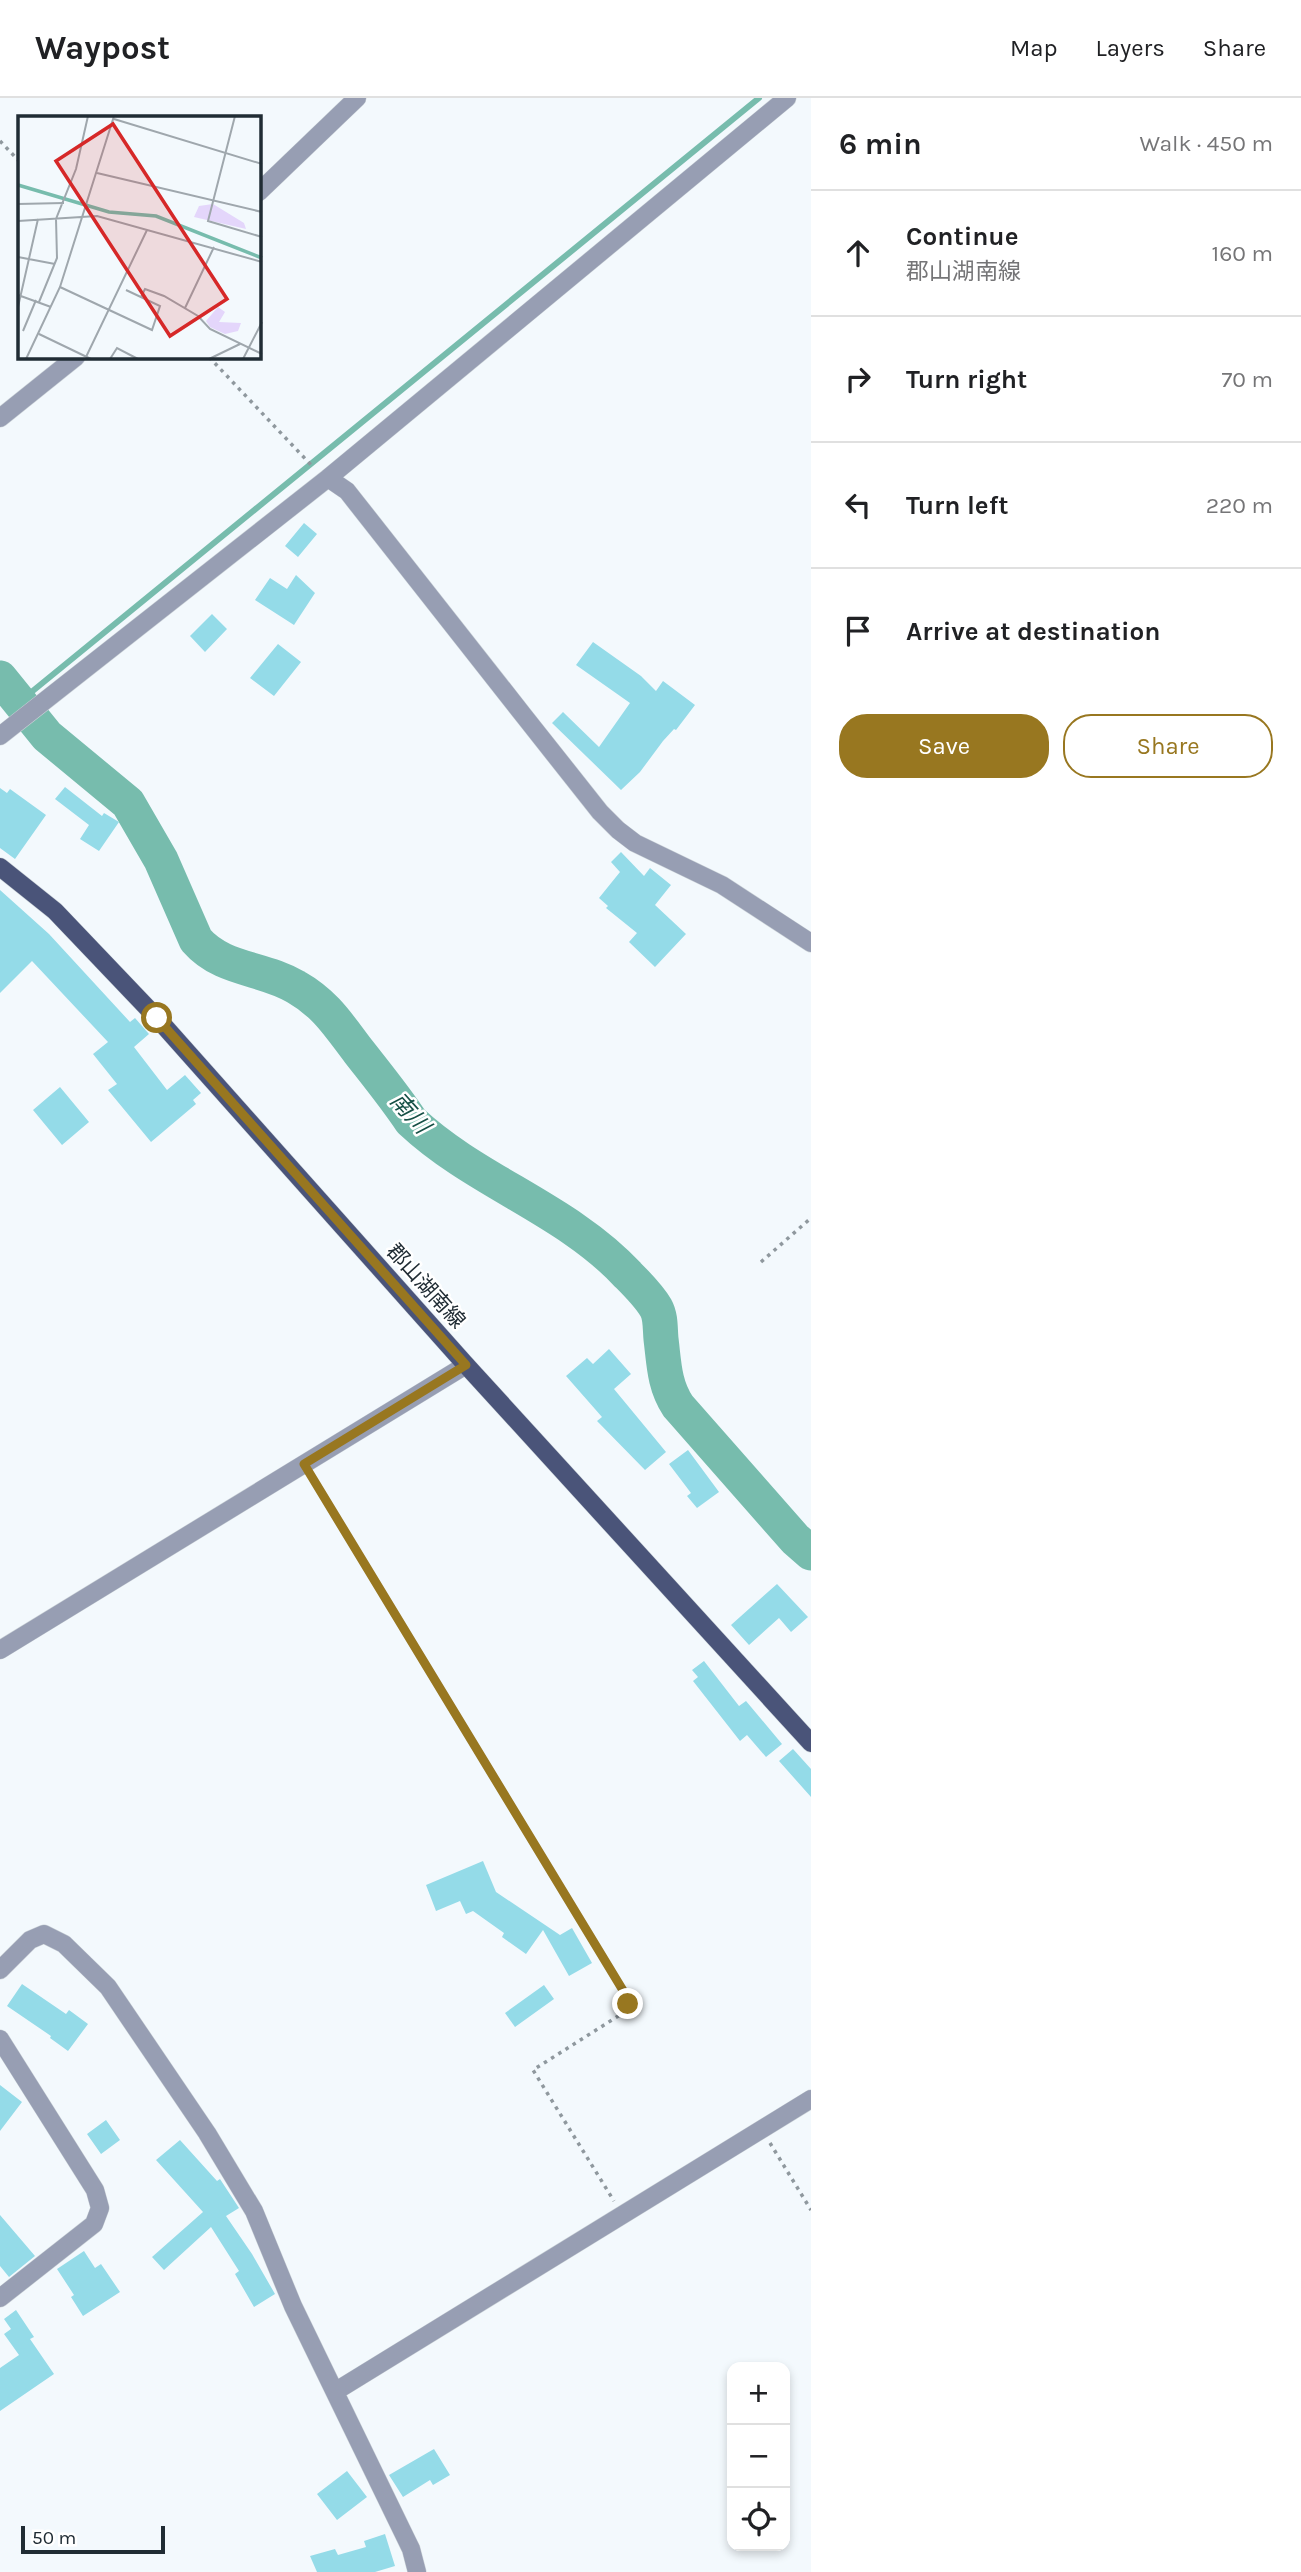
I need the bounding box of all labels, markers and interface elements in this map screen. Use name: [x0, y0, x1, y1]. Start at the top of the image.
text: Waypost: [35, 29, 170, 67]
text: Map: [1010, 34, 1058, 62]
text: Layers: [1096, 34, 1165, 62]
text: Share: [1203, 34, 1266, 62]
inset map: [18, 116, 261, 359]
text: 6 min: [839, 126, 922, 162]
text: Walk · 450 m: [1140, 130, 1273, 157]
text: Continue: [906, 221, 1018, 252]
icon: ahead: [839, 234, 877, 272]
text: 160 m: [1212, 240, 1273, 267]
text: 郡山湖南線: [906, 258, 1021, 285]
icon: right: [839, 360, 877, 398]
text: Turn right: [906, 364, 1027, 395]
text: 70 m: [1222, 366, 1273, 393]
icon: left: [839, 486, 877, 524]
text: Turn left: [906, 490, 1008, 521]
text: 220 m: [1206, 492, 1273, 519]
icon: arrive: [839, 612, 877, 650]
text: Arrive at destination: [906, 616, 1160, 647]
button: Save: [839, 714, 1049, 778]
button: Share: [1063, 714, 1273, 778]
route start: [141, 1002, 172, 1033]
water label: 南川: [385, 1087, 437, 1141]
street label: 郡山湖南線: [382, 1239, 470, 1333]
route end: [612, 1988, 643, 2019]
map controls: [727, 2362, 790, 2551]
button: +: [727, 2362, 790, 2425]
button: −: [727, 2425, 790, 2488]
button: locate: [727, 2488, 790, 2551]
scale bar: [21, 2523, 164, 2555]
text: 50 m: [32, 2527, 76, 2549]

